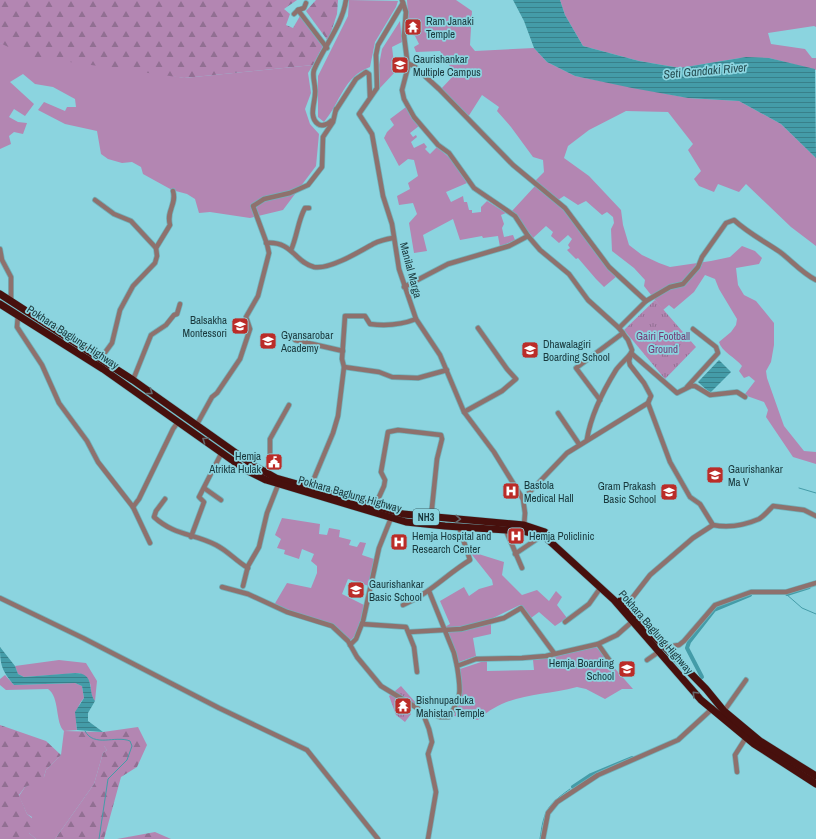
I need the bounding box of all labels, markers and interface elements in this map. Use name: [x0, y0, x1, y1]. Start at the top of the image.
place label: Ram Janaki Temple: [426, 14, 474, 41]
temple icon: Ram Janaki Temple: [403, 17, 423, 37]
place label: Gaurishankar Multiple Campus: [413, 52, 481, 79]
school or university icon: Gaurishankar Multiple Campus: [390, 55, 410, 75]
water label: Seti Gandaki River: [663, 59, 748, 83]
street label: Manilal Marga: [397, 241, 425, 299]
street label: Pokhara Baglung Highway: [24, 302, 122, 372]
place label: Balsakha Montessori: [182, 313, 227, 340]
school or university icon: Balsakha Montessori: [230, 316, 250, 336]
place label: Gyansarobar Academy: [280, 328, 333, 355]
park label: Gairi Football Ground: [636, 329, 690, 356]
school or university icon: Gyansarobar Academy: [258, 331, 278, 351]
place label: Dhawalagiri Boarding School: [543, 337, 610, 364]
school or university icon: Dhawalagiri Boarding School: [520, 340, 540, 360]
one-way arrow: [145, 387, 152, 394]
one-way arrow: [202, 438, 209, 445]
place label: Hemja Atrikta Hulak: [208, 449, 261, 476]
public building icon: Hemja Atrikta Hulak: [264, 452, 284, 472]
place label: Gaurishankar Ma V: [728, 462, 783, 489]
school or university icon: Gaurishankar Ma V: [705, 465, 725, 485]
street label: Pokhara Baglung Highway: [297, 473, 404, 516]
place label: Bastola Medical Hall: [524, 478, 574, 505]
place label: Gram Prakash Basic School: [598, 479, 656, 506]
hospital icon: Bastola Medical Hall: [501, 481, 521, 501]
school or university icon: Gram Prakash Basic School: [659, 482, 679, 502]
road number: NH3: [413, 509, 439, 525]
one-way arrow: [455, 515, 461, 524]
hospital icon: Hemja Policlinic: [506, 526, 526, 546]
place label: Hemja Hospital and Research Center: [412, 529, 491, 556]
place label: Hemja Policlinic: [529, 529, 595, 543]
hospital icon: Hemja Hospital and Research Center: [389, 532, 409, 552]
place label: Gaurishankar Basic School: [369, 577, 424, 604]
school or university icon: Gaurishankar Basic School: [346, 580, 366, 600]
street label: Pokhara Baglung Highway: [616, 587, 697, 677]
place label: Hemja Boarding School: [549, 656, 614, 683]
school or university icon: Hemja Boarding School: [617, 659, 637, 679]
one-way arrow: [692, 691, 700, 699]
place label: Bishnupaduka Mahistan Temple: [416, 693, 485, 720]
temple icon: Bishnupaduka Mahistan Temple: [393, 696, 413, 716]

